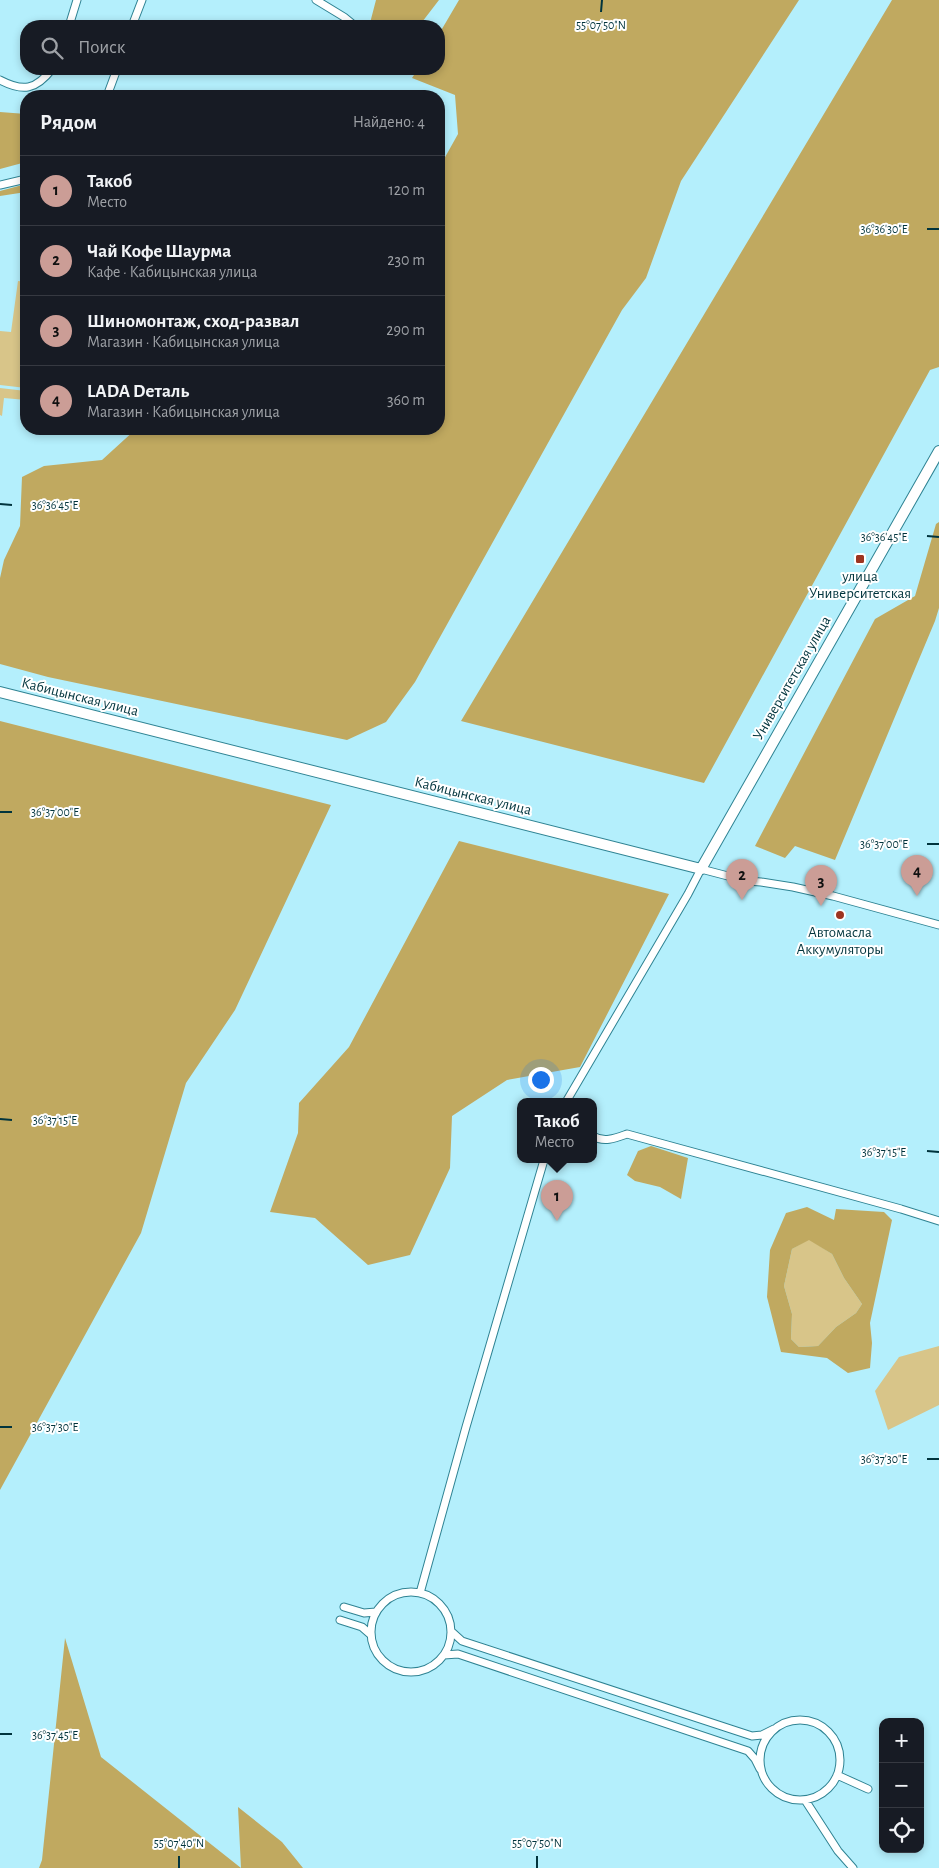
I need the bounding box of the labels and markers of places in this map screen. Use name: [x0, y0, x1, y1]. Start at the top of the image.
marker: улица Университетская: [854, 553, 866, 565]
place label: улица Университетская: [809, 569, 911, 601]
pin: 4: [901, 855, 933, 896]
pin: 2: [726, 859, 758, 900]
pin: 3: [805, 865, 837, 906]
marker: Автомасла Аккумуляторы: [834, 909, 846, 921]
place label: Автомасла Аккумуляторы: [797, 925, 883, 957]
pin: 1: [541, 1180, 573, 1221]

